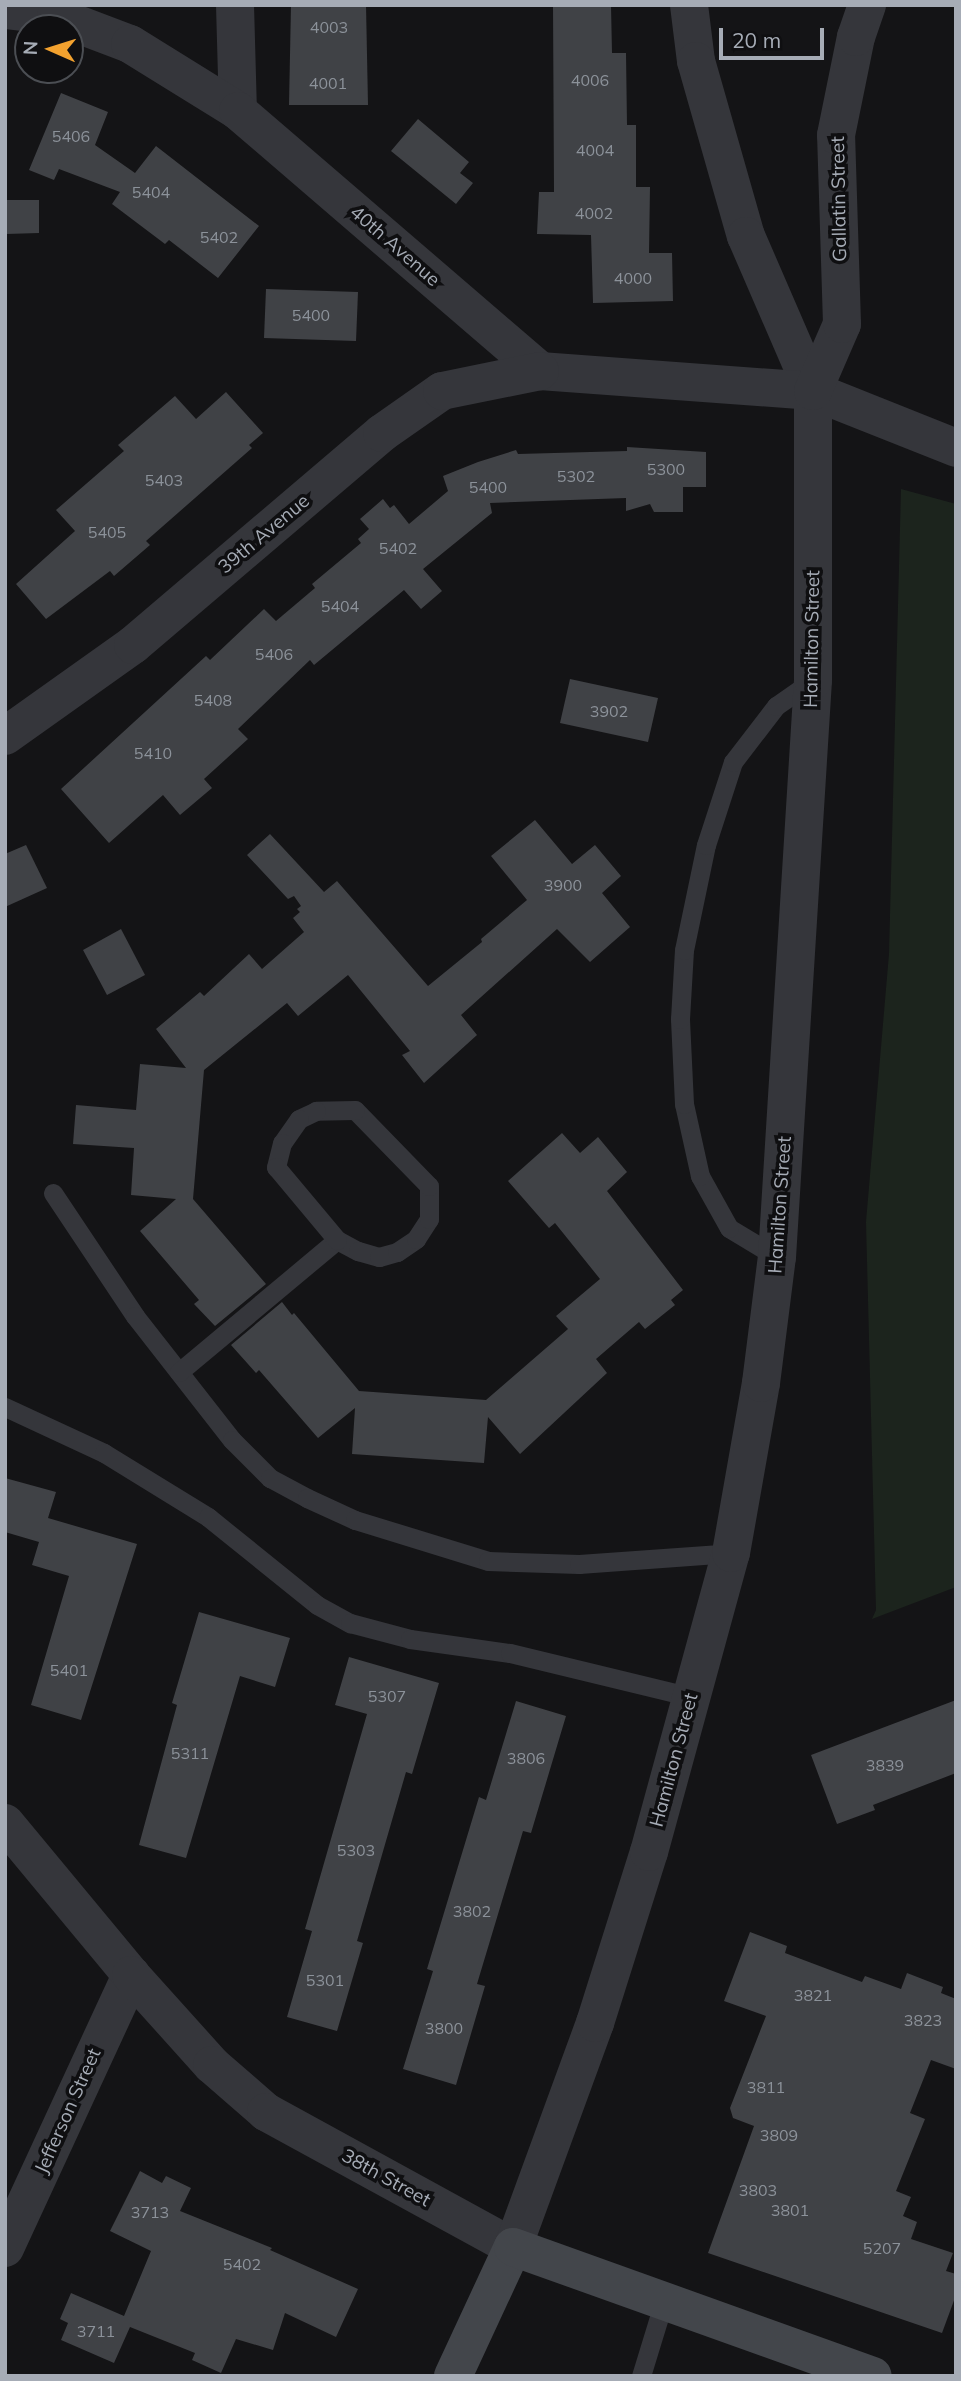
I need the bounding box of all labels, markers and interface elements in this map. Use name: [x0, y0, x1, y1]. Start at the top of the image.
north arrow: [14, 14, 84, 84]
scale bar: [723, 14, 828, 58]
house number: 4003: [310, 17, 348, 37]
text: 20 m: [732, 27, 781, 53]
text: N: [18, 40, 42, 56]
house number: 4006: [571, 70, 609, 90]
house number: 4001: [309, 73, 347, 93]
house number: 5406: [52, 126, 90, 146]
street label: Gallatin Street: [827, 136, 851, 262]
house number: 4004: [576, 140, 614, 160]
house number: 5404: [132, 182, 170, 202]
street label: 40th Avenue: [345, 201, 445, 291]
house number: 4002: [575, 203, 613, 223]
house number: 5402: [200, 227, 238, 247]
house number: 4000: [614, 268, 652, 288]
house number: 5400: [292, 305, 330, 325]
house number: 5300: [647, 459, 685, 479]
house number: 5302: [557, 466, 595, 486]
house number: 5403: [145, 470, 183, 490]
house number: 5400: [469, 477, 507, 497]
street label: 39th Avenue: [214, 489, 314, 579]
house number: 5405: [88, 522, 126, 542]
house number: 5402: [379, 538, 417, 558]
street label: Hamilton Street: [799, 570, 825, 708]
house number: 5404: [321, 596, 359, 616]
house number: 5406: [255, 644, 293, 664]
house number: 5408: [194, 690, 232, 710]
house number: 3902: [590, 701, 628, 721]
house number: 5410: [134, 743, 172, 763]
house number: 3900: [544, 875, 582, 895]
street label: Hamilton Street: [764, 1136, 796, 1274]
house number: 5401: [50, 1660, 88, 1680]
house number: 5307: [368, 1686, 406, 1706]
street label: Hamilton Street: [645, 1691, 703, 1829]
house number: 5311: [171, 1743, 209, 1763]
house number: 3806: [507, 1748, 545, 1768]
house number: 3839: [866, 1755, 904, 1775]
house number: 5303: [337, 1840, 375, 1860]
house number: 3802: [453, 1901, 491, 1921]
house number: 5301: [306, 1970, 344, 1990]
house number: 3821: [794, 1985, 832, 2005]
house number: 3823: [904, 2010, 942, 2030]
house number: 3800: [425, 2018, 463, 2038]
street label: Jefferson Street: [30, 2045, 106, 2177]
house number: 3811: [747, 2077, 785, 2097]
house number: 3809: [760, 2125, 798, 2145]
street label: 38th Street: [338, 2144, 434, 2212]
house number: 3803: [739, 2180, 777, 2200]
house number: 3801: [771, 2200, 809, 2220]
house number: 3713: [131, 2202, 169, 2222]
house number: 5207: [863, 2238, 901, 2258]
house number: 5402: [223, 2254, 261, 2274]
house number: 3711: [77, 2321, 115, 2341]

